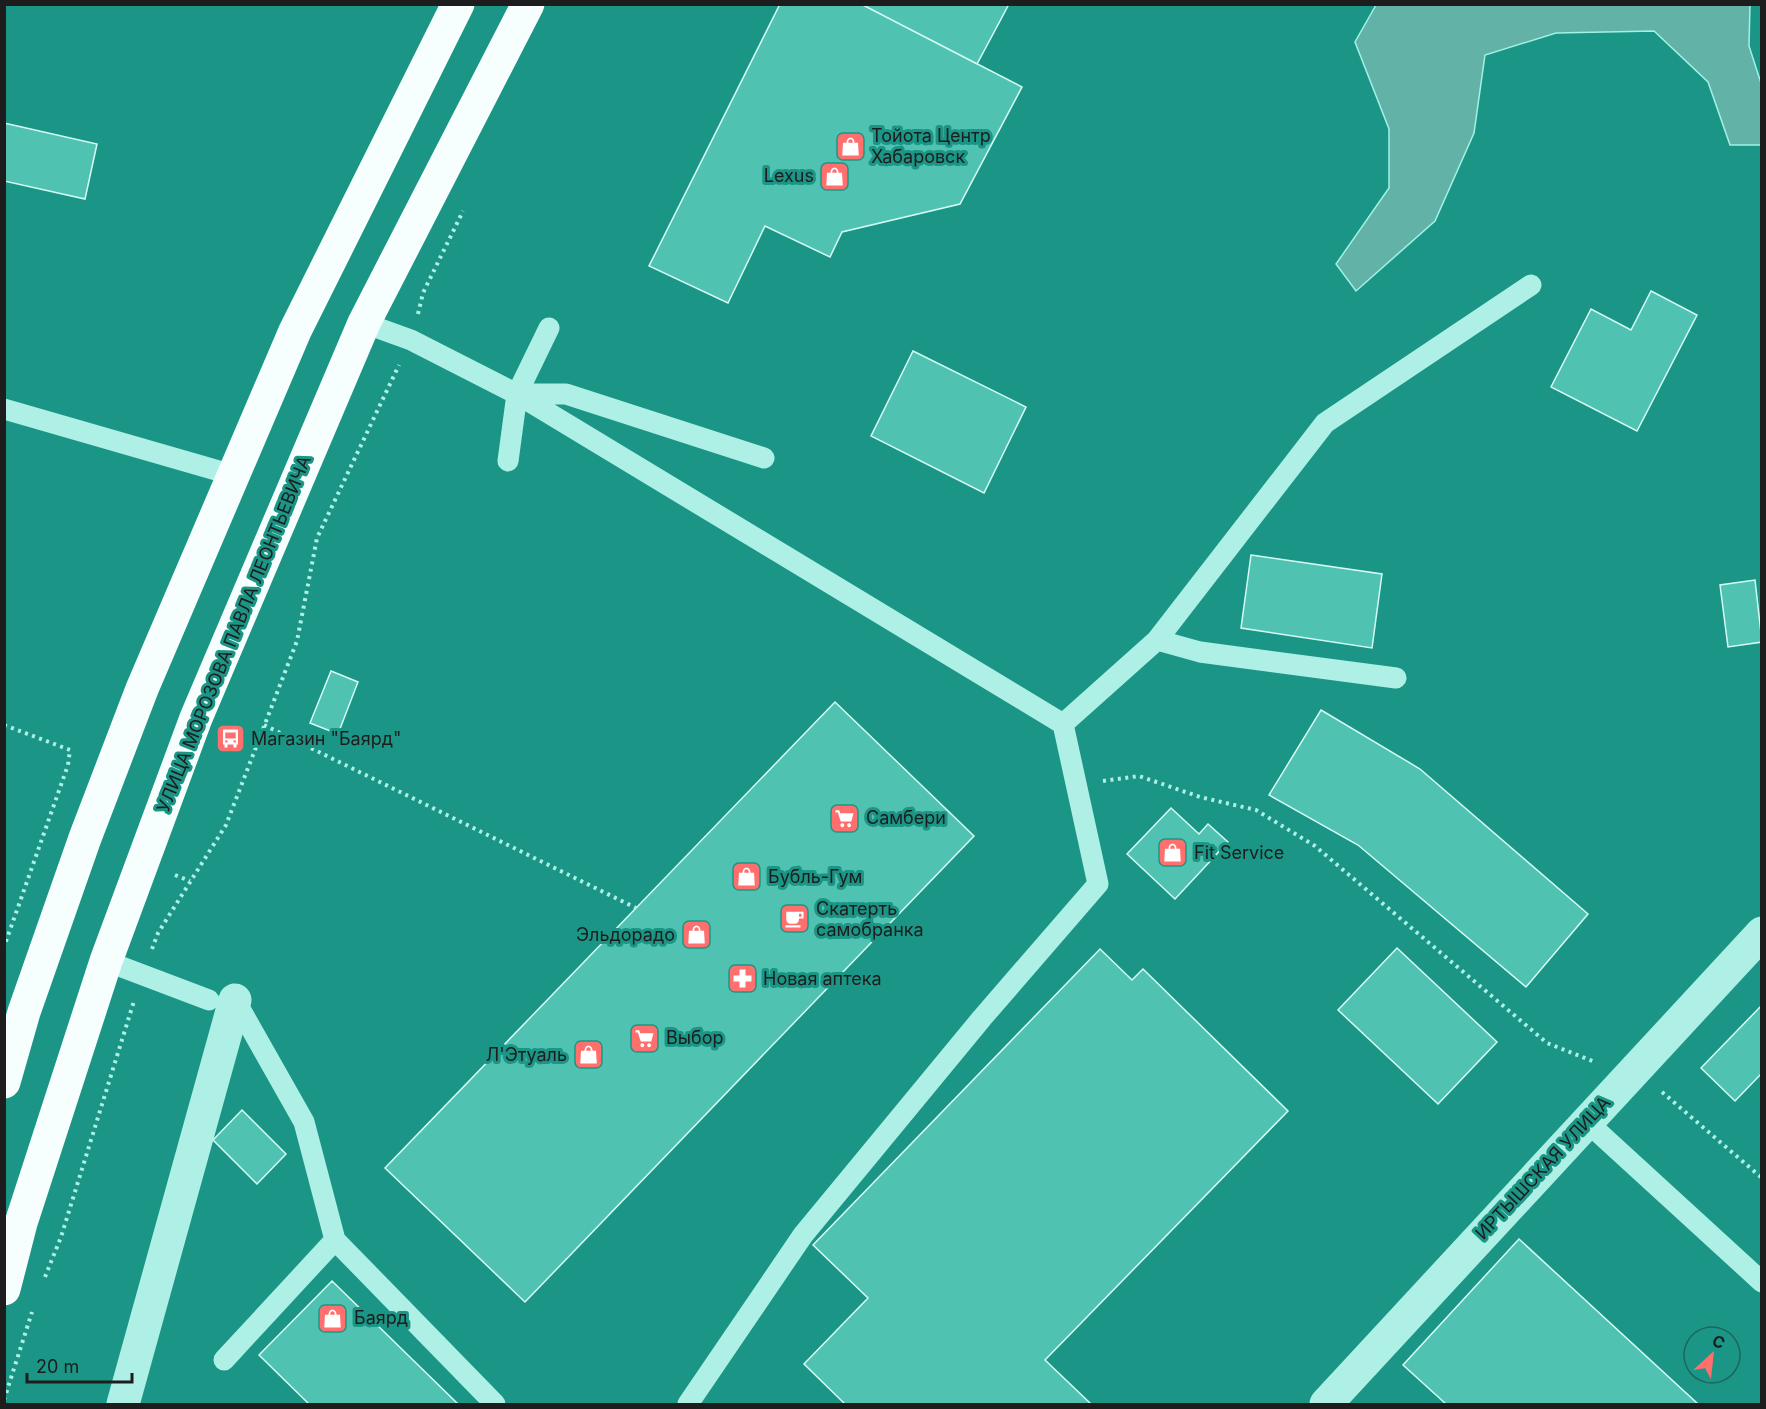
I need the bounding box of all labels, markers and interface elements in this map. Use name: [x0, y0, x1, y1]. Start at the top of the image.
place label: Тойота Центр Хабаровск: [871, 125, 991, 167]
shop icon: Тойота Центр Хабаровск: [834, 130, 866, 162]
shop icon: Lexus: [819, 160, 851, 192]
place label: Lexus: [764, 165, 814, 186]
street label: УЛИЦА МОРОЗОВА ПАВЛА ЛЕОНТЬЕВИЧА: [152, 452, 315, 815]
bus stop icon: Магазин "Баярд": [214, 723, 246, 755]
place label: Магазин "Баярд": [251, 728, 401, 749]
supermarket icon: Самбери: [829, 802, 861, 834]
place label: Самбери: [866, 807, 946, 828]
shop icon: Fit Service: [1157, 837, 1189, 869]
place label: Fit Service: [1194, 842, 1284, 863]
shop icon: Бубль-Гум: [731, 861, 763, 893]
place label: Бубль-Гум: [768, 866, 862, 887]
place label: Скатерть самобранка: [816, 898, 924, 940]
cafe icon: Скатерть самобранка: [779, 903, 811, 935]
shop icon: Эльдорадо: [680, 919, 712, 951]
place label: Эльдорадо: [576, 924, 675, 945]
pharmacy icon: Новая аптека: [726, 963, 758, 995]
place label: Новая аптека: [763, 968, 882, 989]
supermarket icon: Выбор: [629, 1022, 661, 1054]
place label: Выбор: [666, 1027, 724, 1048]
shop icon: Л'Этуаль: [572, 1039, 604, 1071]
place label: Л'Этуаль: [486, 1044, 567, 1065]
street label: ИРТЫШСКАЯ УЛИЦА: [1471, 1092, 1614, 1244]
shop icon: Баярд: [317, 1302, 349, 1334]
place label: Баярд: [354, 1307, 408, 1328]
north arrow: [1682, 1325, 1742, 1385]
text: С: [1709, 1330, 1729, 1353]
scale bar: [27, 1346, 132, 1384]
text: 20 m: [36, 1356, 79, 1377]

